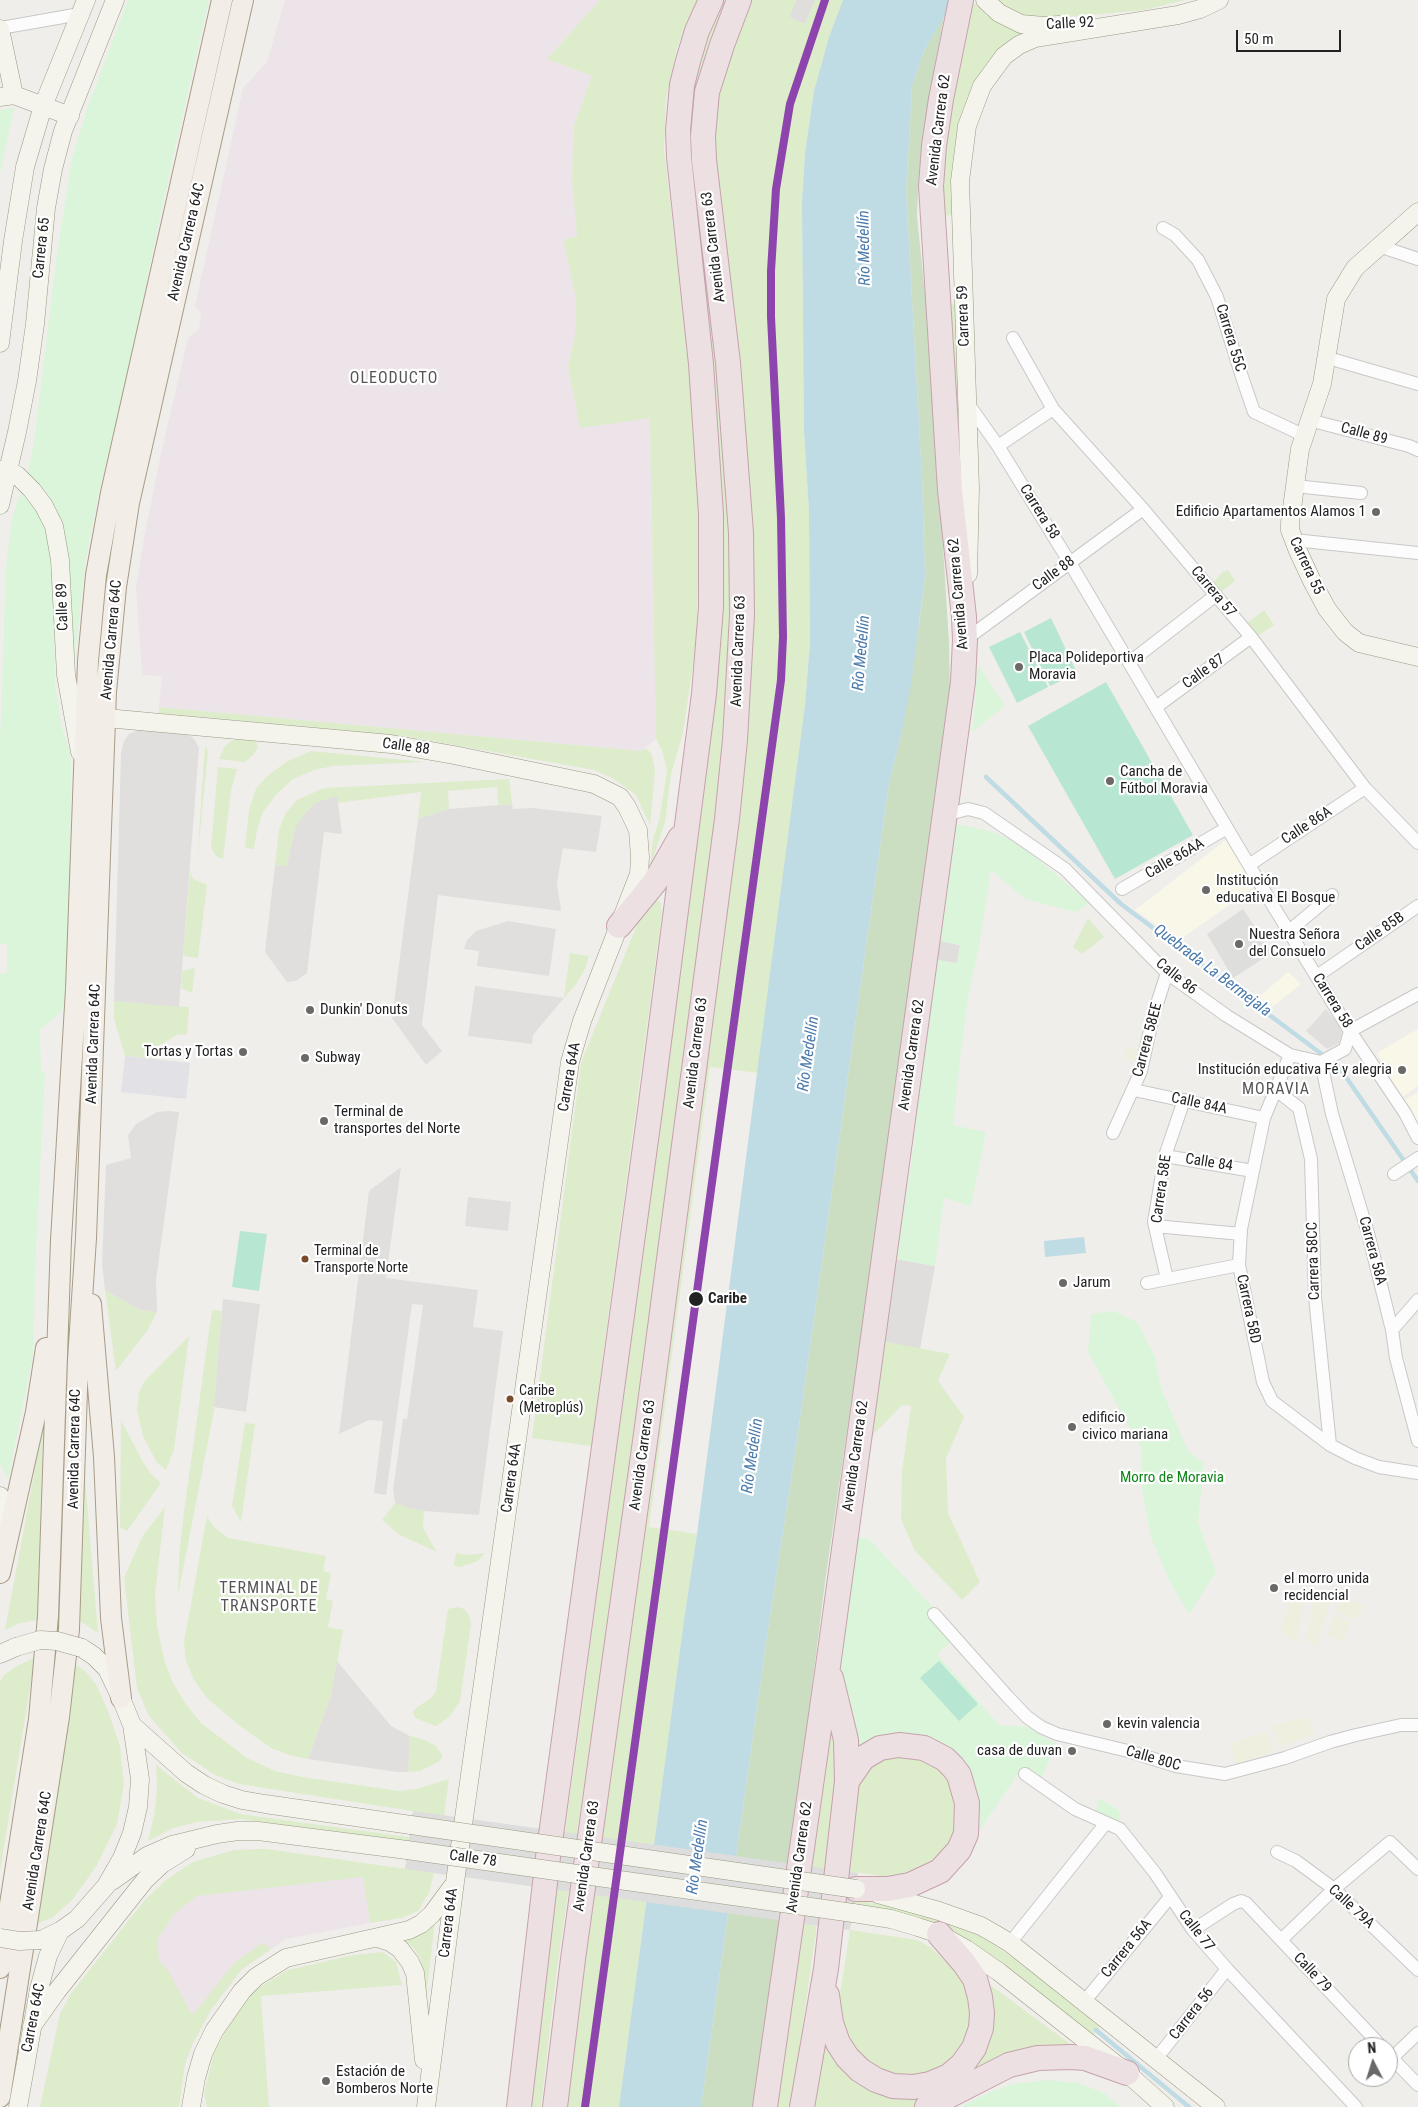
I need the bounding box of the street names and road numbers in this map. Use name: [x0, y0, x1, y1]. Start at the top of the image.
street label: Calle 92: [1046, 14, 1094, 34]
street label: Avenida Carrera 62: [923, 73, 955, 187]
street label: Avenida Carrera 64C: [165, 181, 209, 303]
street label: Avenida Carrera 63: [698, 190, 730, 304]
street label: Carrera 65: [30, 217, 54, 279]
street label: Carrera 59: [954, 285, 974, 347]
street label: Carrera 55C: [1211, 302, 1249, 374]
street label: Calle 89: [1339, 419, 1389, 449]
street label: Carrera 58: [1015, 481, 1063, 543]
street label: Carrera 55: [1285, 534, 1327, 598]
street label: Avenida Carrera 62: [945, 538, 973, 650]
street label: Calle 88: [1029, 553, 1079, 595]
street label: Carrera 57: [1186, 563, 1240, 621]
street label: Avenida Carrera 64C: [98, 579, 126, 701]
street label: Calle 89: [53, 583, 73, 631]
street label: Avenida Carrera 63: [728, 595, 750, 707]
street label: Calle 87: [1179, 651, 1229, 693]
street label: Calle 88: [381, 735, 431, 759]
street label: Calle 86A: [1278, 803, 1336, 849]
street label: Calle 86AA: [1142, 835, 1208, 883]
street label: Calle 85B: [1352, 909, 1408, 955]
street label: Calle 86: [1152, 955, 1200, 999]
street label: Carrera 58: [1308, 970, 1356, 1032]
street label: Avenida Carrera 64C: [83, 984, 105, 1104]
street label: Avenida Carrera 63: [680, 996, 712, 1110]
street label: Avenida Carrera 62: [895, 998, 929, 1112]
street label: Carrera 58EE: [1129, 1001, 1167, 1079]
street label: Carrera 64A: [555, 1041, 585, 1113]
street label: Calle 84A: [1169, 1089, 1229, 1119]
street label: Calle 84: [1184, 1150, 1234, 1176]
street label: Carrera 58E: [1148, 1154, 1176, 1224]
street label: Carrera 58A: [1354, 1215, 1390, 1287]
street label: Carrera 58CC: [1304, 1221, 1324, 1301]
street label: Carrera 58D: [1232, 1273, 1264, 1345]
street label: Avenida Carrera 64C: [65, 1389, 85, 1509]
street label: Avenida Carrera 63: [626, 1398, 660, 1512]
street label: Avenida Carrera 62: [839, 1399, 873, 1513]
street label: Carrera 64A: [498, 1442, 526, 1514]
street label: Calle 80C: [1123, 1743, 1183, 1775]
street label: Avenida Carrera 64C: [20, 1790, 56, 1912]
street label: Avenida Carrera 63: [570, 1799, 604, 1913]
street label: Avenida Carrera 62: [783, 1800, 817, 1914]
street label: Calle 78: [448, 1847, 498, 1871]
street label: Calle 79A: [1324, 1881, 1378, 1933]
street label: Carrera 64A: [436, 1887, 462, 1959]
street label: Calle 77: [1174, 1907, 1218, 1955]
street label: Carrera 56A: [1098, 1916, 1156, 1982]
street label: Calle 79: [1289, 1949, 1335, 1997]
street label: Carrera 64C: [18, 1982, 50, 2054]
street label: Carrera 56: [1166, 1984, 1218, 2044]

